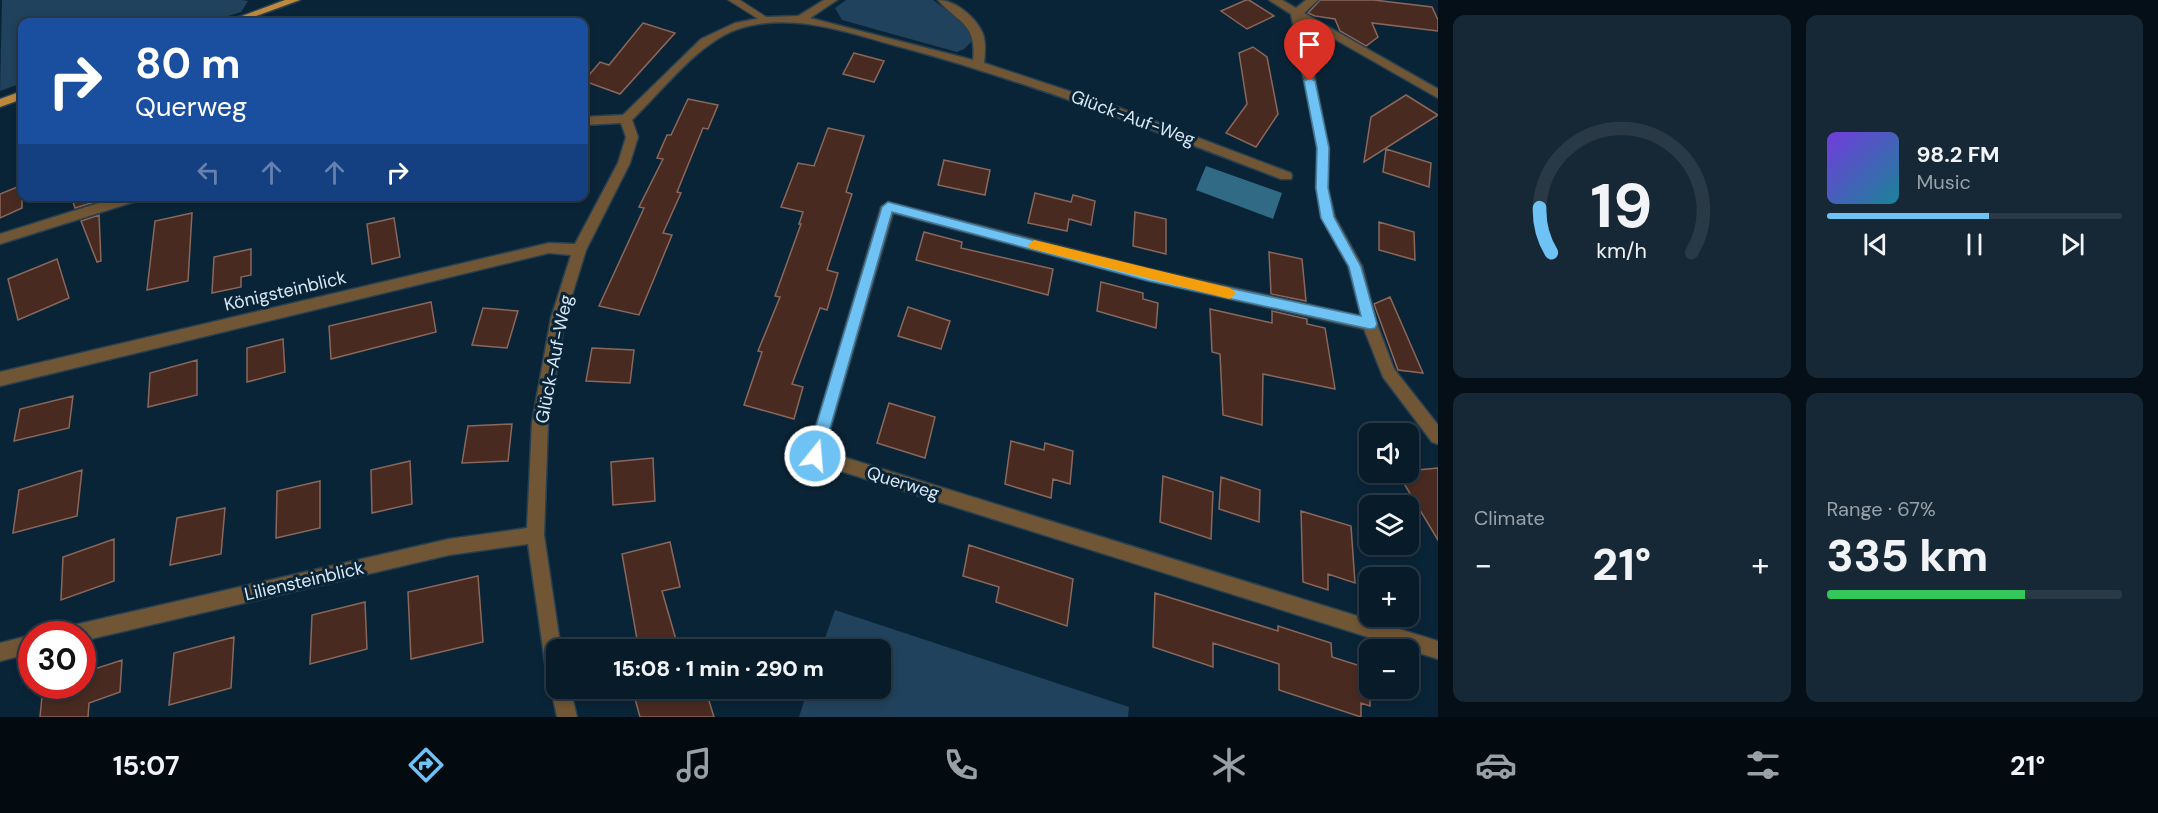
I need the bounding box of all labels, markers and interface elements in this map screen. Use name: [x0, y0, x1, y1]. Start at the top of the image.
pin: [1284, 19, 1335, 81]
icon: arrive: [1293, 28, 1326, 61]
text: 80 m: [135, 36, 241, 91]
icon: right: [36, 42, 114, 120]
street label: Glück-Auf-Weg: [1068, 84, 1198, 152]
text: Querweg: [135, 89, 247, 124]
text: 98.2 FM: [1917, 140, 1999, 169]
icon: left: [192, 156, 225, 189]
icon: ahead: [255, 156, 288, 189]
icon: ahead: [318, 156, 351, 189]
icon: right: [381, 156, 414, 189]
text: 19: [1591, 166, 1653, 247]
text: Music: [1917, 169, 1971, 195]
icon: previous: [1859, 228, 1892, 261]
icon: pause: [1958, 228, 1991, 261]
icon: next: [2056, 228, 2089, 261]
text: km/h: [1596, 238, 1647, 266]
street label: Königsteinblick: [222, 265, 348, 317]
street label: Glück-Auf-Weg: [530, 293, 578, 425]
map controls: [1359, 423, 1419, 699]
button: sound: [1359, 423, 1419, 483]
position arrow: [783, 424, 847, 488]
street label: Querweg: [864, 461, 942, 505]
button: layers: [1359, 495, 1419, 555]
text: Range · 67%: [1827, 496, 1936, 522]
text: Climate: [1474, 505, 1545, 531]
text: 335 km: [1827, 526, 1988, 585]
text: 21°: [1592, 535, 1651, 594]
text: −: [1474, 543, 1492, 586]
text: +: [1751, 543, 1769, 586]
street label: Liliensteinblick: [242, 556, 366, 606]
button: +: [1359, 567, 1419, 627]
speed limit sign: 30: [18, 621, 96, 699]
button: −: [1359, 639, 1419, 699]
text: 15:08 · 1 min · 290 m: [613, 654, 824, 683]
icon: directions: [405, 744, 447, 786]
icon: music: [673, 744, 715, 786]
icon: phone: [940, 744, 982, 786]
icon: climate: [1208, 744, 1250, 786]
icon: car: [1475, 744, 1517, 786]
icon: filters: [1742, 744, 1784, 786]
text: 15:07: [113, 748, 180, 783]
text: 21°: [2010, 748, 2045, 783]

